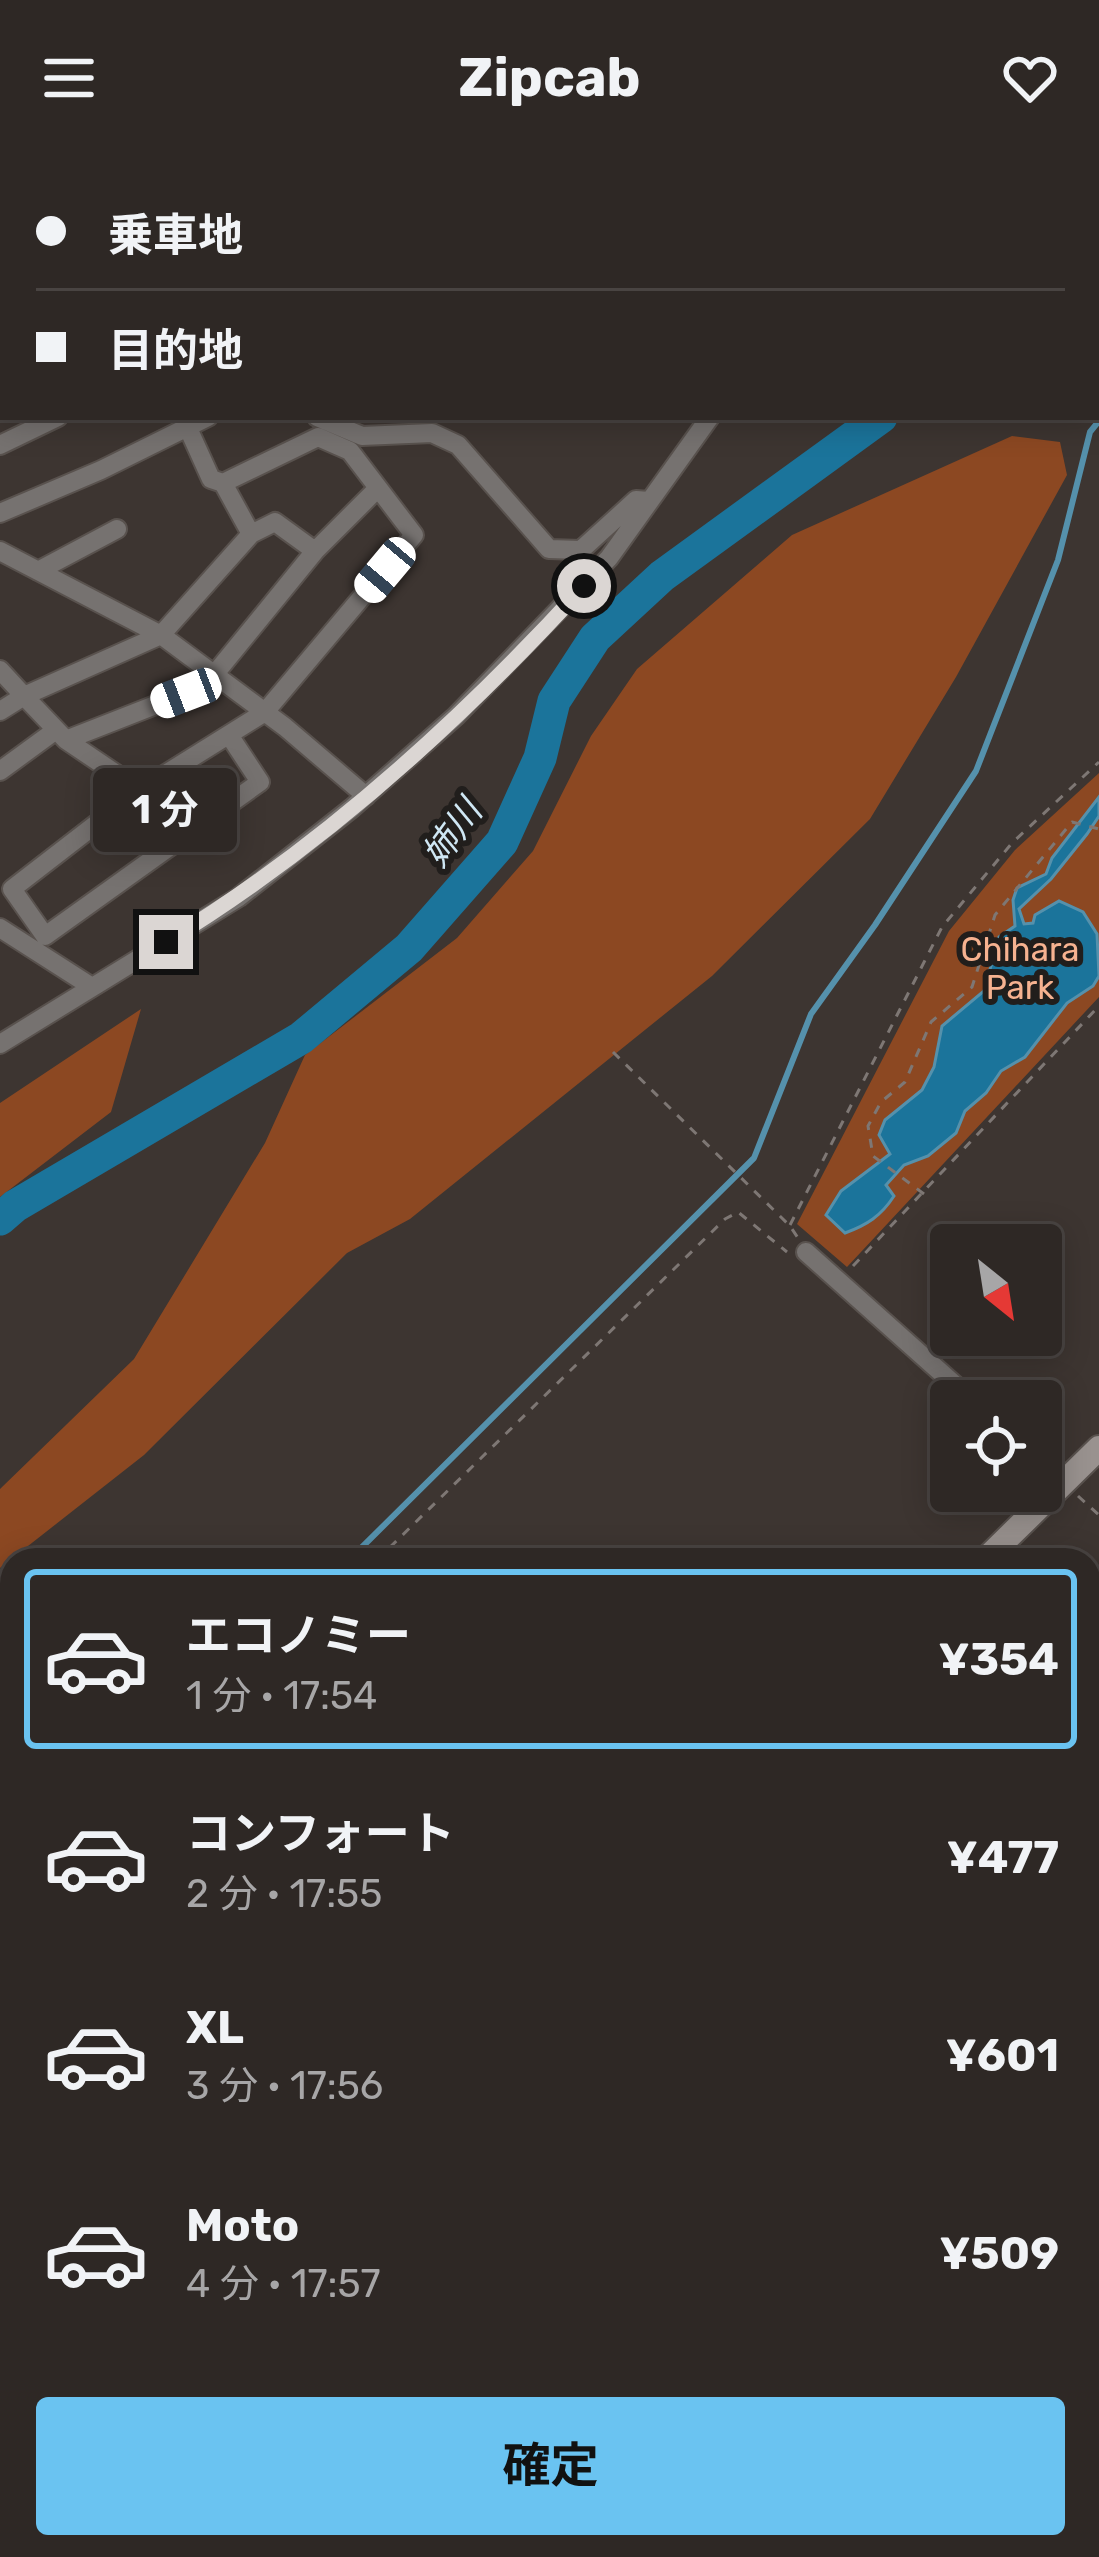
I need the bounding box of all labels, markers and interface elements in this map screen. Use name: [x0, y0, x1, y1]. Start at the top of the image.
icon: menu: [36, 45, 102, 111]
icon: heart: [997, 45, 1063, 111]
text: Zipcab: [458, 46, 641, 110]
text: 乗車地: [108, 209, 243, 262]
text: 目的地: [108, 324, 243, 377]
car: [348, 531, 422, 609]
route start: [557, 559, 611, 613]
car: [146, 663, 226, 723]
callout: 1 分: [94, 768, 238, 852]
text: 1 分: [132, 787, 198, 833]
water label: 姉川: [413, 788, 493, 875]
route end: [139, 915, 193, 969]
park label: Chihara Park: [961, 930, 1079, 1007]
north arrow: [930, 1224, 1062, 1356]
map controls: [930, 1224, 1062, 1512]
button: locate: [930, 1380, 1062, 1512]
icon: car: [42, 1605, 150, 1713]
text: エコノミー: [186, 1609, 411, 1662]
text: ¥354: [939, 1633, 1059, 1686]
text: 1 分 · 17:54: [186, 1673, 377, 1719]
icon: car: [42, 1803, 150, 1911]
text: コンフォート: [186, 1807, 455, 1860]
text: ¥477: [947, 1831, 1059, 1884]
text: 2 分 · 17:55: [186, 1871, 382, 1917]
icon: car: [42, 2001, 150, 2109]
text: XL: [186, 2001, 244, 2054]
text: ¥601: [946, 2029, 1059, 2082]
text: 3 分 · 17:56: [186, 2063, 383, 2109]
icon: car: [42, 2199, 150, 2307]
text: Moto: [186, 2199, 299, 2252]
text: ¥509: [939, 2227, 1059, 2280]
text: 4 分 · 17:57: [186, 2261, 381, 2307]
button: 確定: [36, 2397, 1065, 2535]

